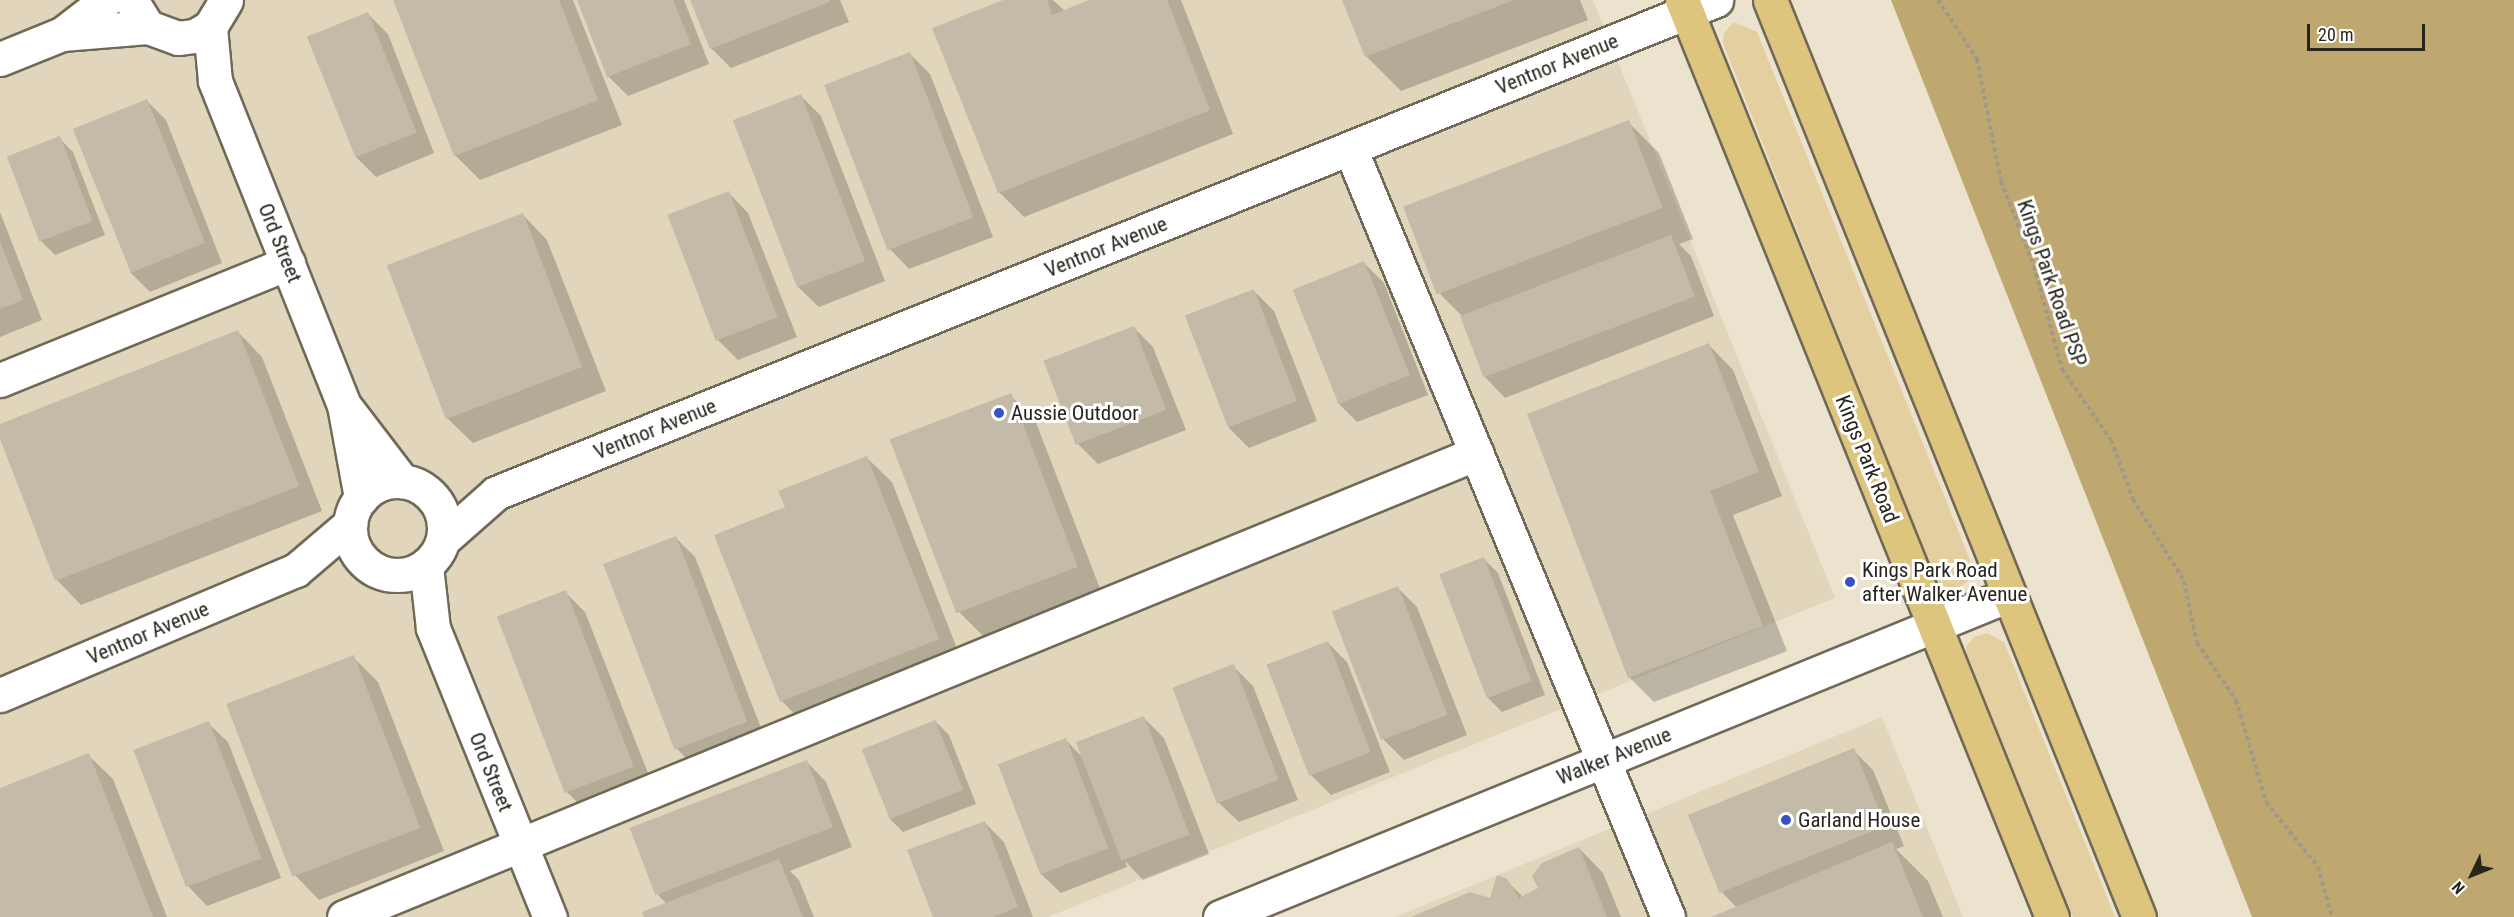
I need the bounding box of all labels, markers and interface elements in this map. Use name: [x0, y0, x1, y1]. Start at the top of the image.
scale bar: [2310, 12, 2428, 50]
text: 20 m: [2318, 24, 2353, 45]
street label: Ventnor Avenue: [1492, 28, 1622, 100]
street label: Kings Park Road PSP: [2012, 196, 2092, 370]
street label: Ord Street: [253, 200, 307, 286]
street label: Ventnor Avenue: [1041, 211, 1171, 283]
street label: Kings Park Road: [1830, 391, 1904, 527]
street label: Ventnor Avenue: [590, 393, 720, 465]
place label: Aussie Outdoor: [1011, 400, 1139, 426]
marker: Aussie Outdoor: [992, 406, 1006, 420]
place label: Kings Park Road after Walker Avenue: [1862, 557, 2027, 607]
marker: Kings Park Road after Walker Avenue: [1843, 575, 1857, 589]
street label: Ventnor Avenue: [83, 596, 213, 670]
street label: Walker Avenue: [1553, 722, 1675, 790]
street label: Ord Street: [464, 729, 518, 815]
place label: Garland House: [1798, 807, 1920, 833]
marker: Garland House: [1779, 813, 1793, 827]
north arrow: [2442, 845, 2502, 905]
text: N: [2448, 878, 2469, 898]

